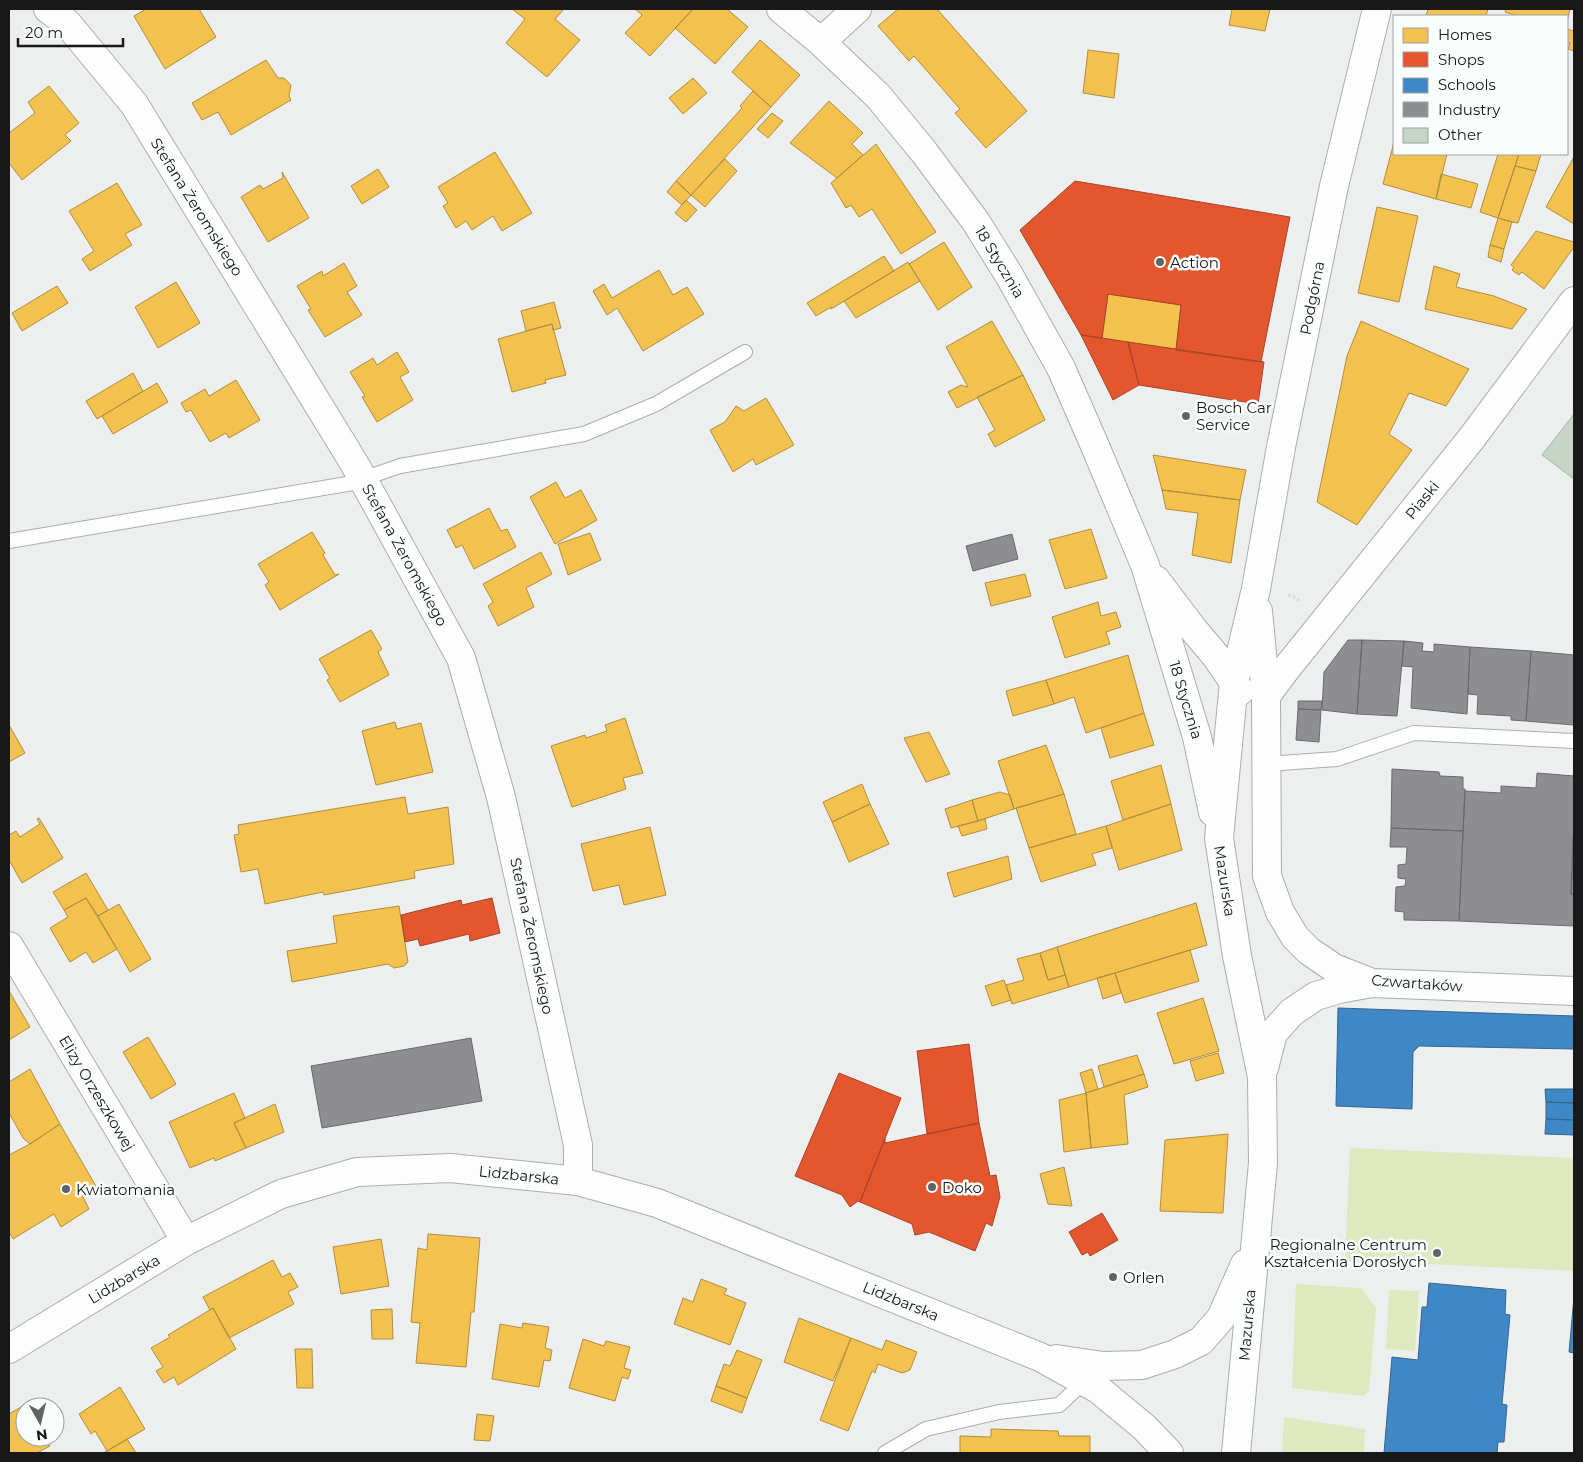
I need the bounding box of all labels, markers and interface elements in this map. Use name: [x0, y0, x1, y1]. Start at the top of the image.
scale bar: [18, 15, 122, 47]
legend: [1393, 15, 1568, 155]
text: 20 m: [25, 23, 63, 42]
text: Homes: [1438, 25, 1492, 44]
text: Shops: [1438, 50, 1484, 69]
text: Schools: [1438, 75, 1496, 94]
text: Industry: [1438, 100, 1501, 119]
text: Other: [1438, 125, 1482, 144]
street label: Stefana Żeromskiego: [147, 134, 247, 280]
street label: 18 Stycznia: [971, 223, 1029, 301]
place label: Action: [1170, 253, 1219, 272]
marker: Action: [1154, 256, 1166, 268]
street label: Podgórna: [1296, 260, 1328, 336]
place label: Bosch Car Service: [1196, 398, 1272, 434]
marker: Bosch Car Service: [1180, 410, 1192, 422]
street label: Piaski: [1401, 477, 1443, 523]
street label: Stefana Żeromskiego: [358, 481, 452, 629]
street label: 18 Stycznia: [1165, 659, 1207, 741]
street label: Mazurska: [1210, 844, 1240, 918]
street label: Stefana Żeromskiego: [506, 856, 558, 1016]
street label: Czwartaków: [1371, 970, 1464, 996]
street label: Elizy Orzeszkowej: [55, 1032, 139, 1154]
street label: Lidzbarska: [478, 1161, 560, 1189]
place label: Doko: [942, 1178, 982, 1197]
place label: Kwiatomania: [76, 1180, 175, 1199]
marker: Doko: [926, 1181, 938, 1193]
marker: Kwiatomania: [60, 1183, 72, 1195]
place label: Regionalne Centrum Kształcenia Dorosłych: [1264, 1235, 1427, 1271]
marker: Regionalne Centrum Kształcenia Dorosłych: [1431, 1247, 1443, 1259]
street label: Lidzbarska: [85, 1250, 163, 1308]
place label: Orlen: [1123, 1268, 1165, 1287]
marker: Orlen: [1107, 1271, 1119, 1283]
street label: Lidzbarska: [860, 1277, 942, 1325]
street label: Mazurska: [1234, 1288, 1260, 1362]
north arrow: [15, 1397, 65, 1447]
text: N: [35, 1425, 49, 1445]

